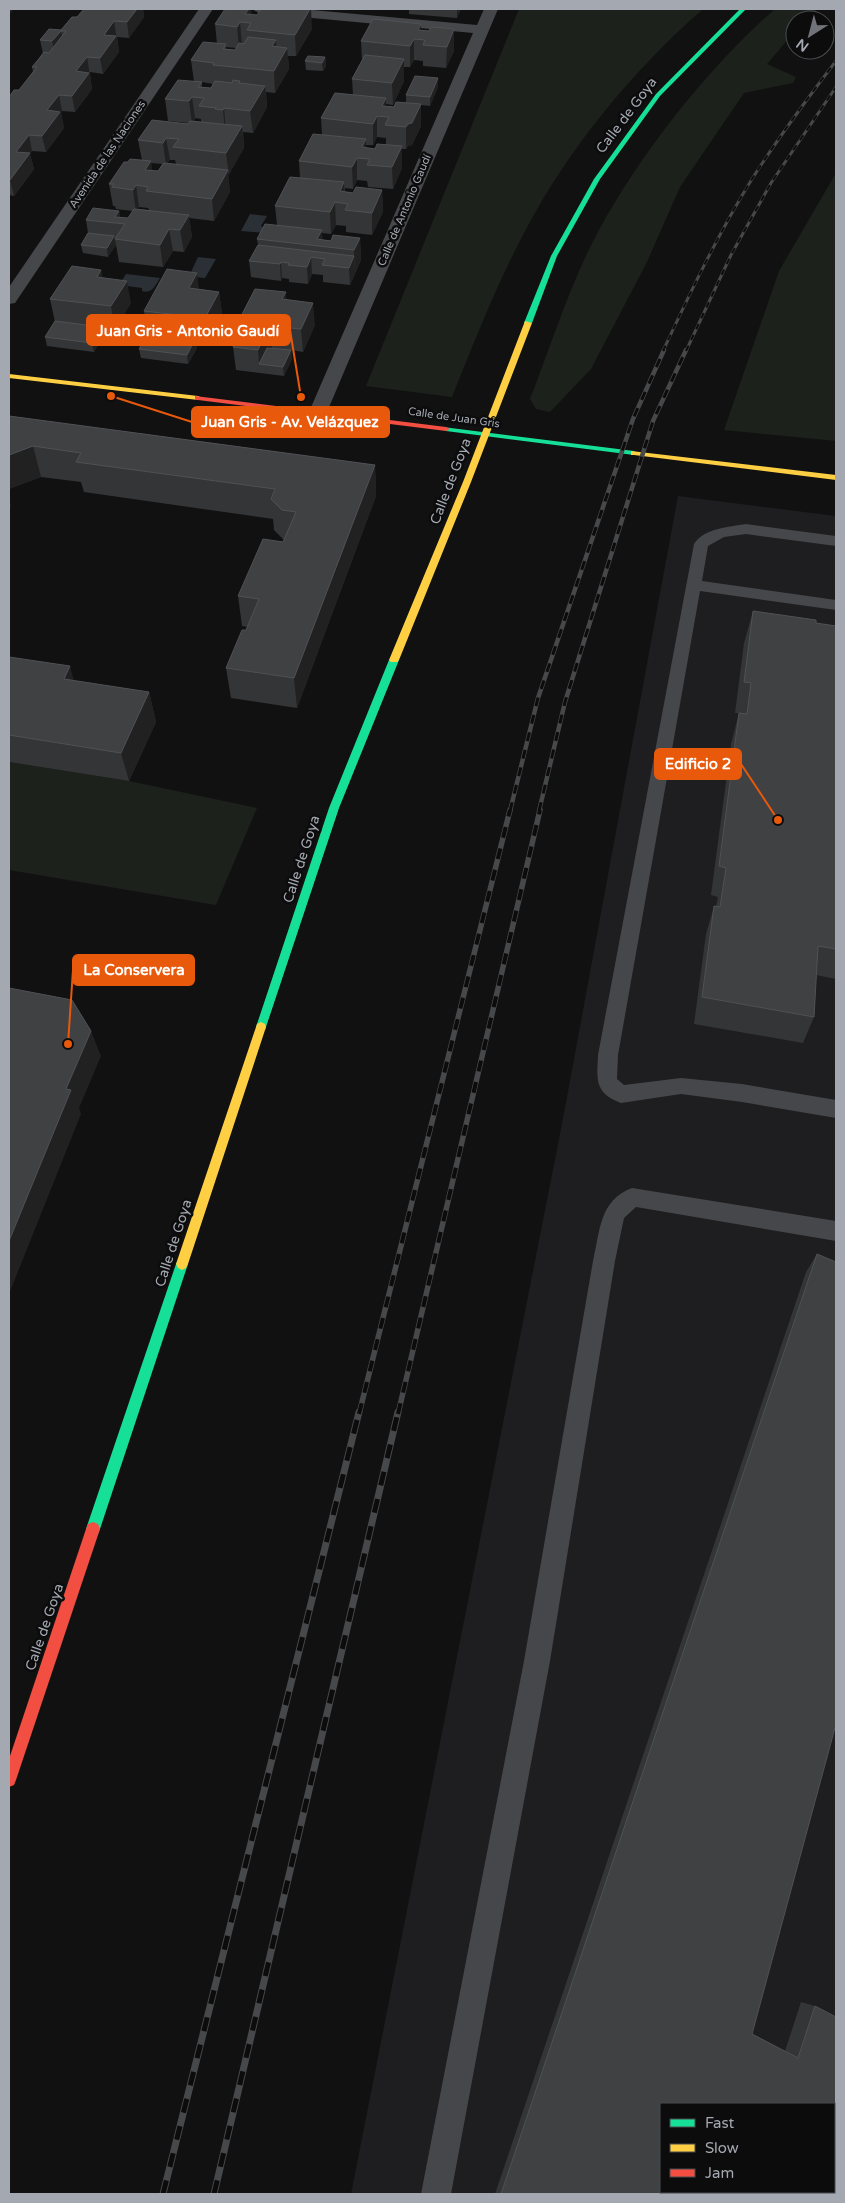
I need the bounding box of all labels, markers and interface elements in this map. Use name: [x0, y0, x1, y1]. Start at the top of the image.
north arrow: [785, 10, 835, 60]
text: N: [793, 35, 812, 55]
street label: Calle de Goya: [592, 74, 661, 157]
street label: Avenida de las Naciones: [67, 98, 148, 210]
street label: Calle de Antonio Gaudí: [375, 152, 434, 268]
callout: Juan Gris - Antonio Gaudí: [87, 315, 290, 345]
text: Juan Gris - Antonio Gaudí: [96, 322, 279, 340]
street label: Calle de Juan Gris: [407, 405, 501, 430]
callout: Juan Gris - Av. Velázquez: [192, 407, 389, 437]
text: Juan Gris - Av. Velázquez: [200, 413, 379, 432]
street label: Calle de Goya: [426, 436, 475, 527]
callout: Edificio 2: [655, 749, 741, 779]
text: Edificio 2: [665, 755, 731, 773]
street label: Calle de Goya: [279, 813, 324, 905]
callout: La Conservera: [73, 955, 194, 985]
text: La Conservera: [83, 961, 185, 979]
street label: Calle de Goya: [151, 1197, 196, 1289]
street label: Calle de Goya: [22, 1581, 67, 1673]
legend: [660, 2103, 835, 2193]
text: Fast: [705, 2114, 735, 2132]
text: Slow: [705, 2139, 739, 2157]
text: Jam: [705, 2164, 734, 2182]

